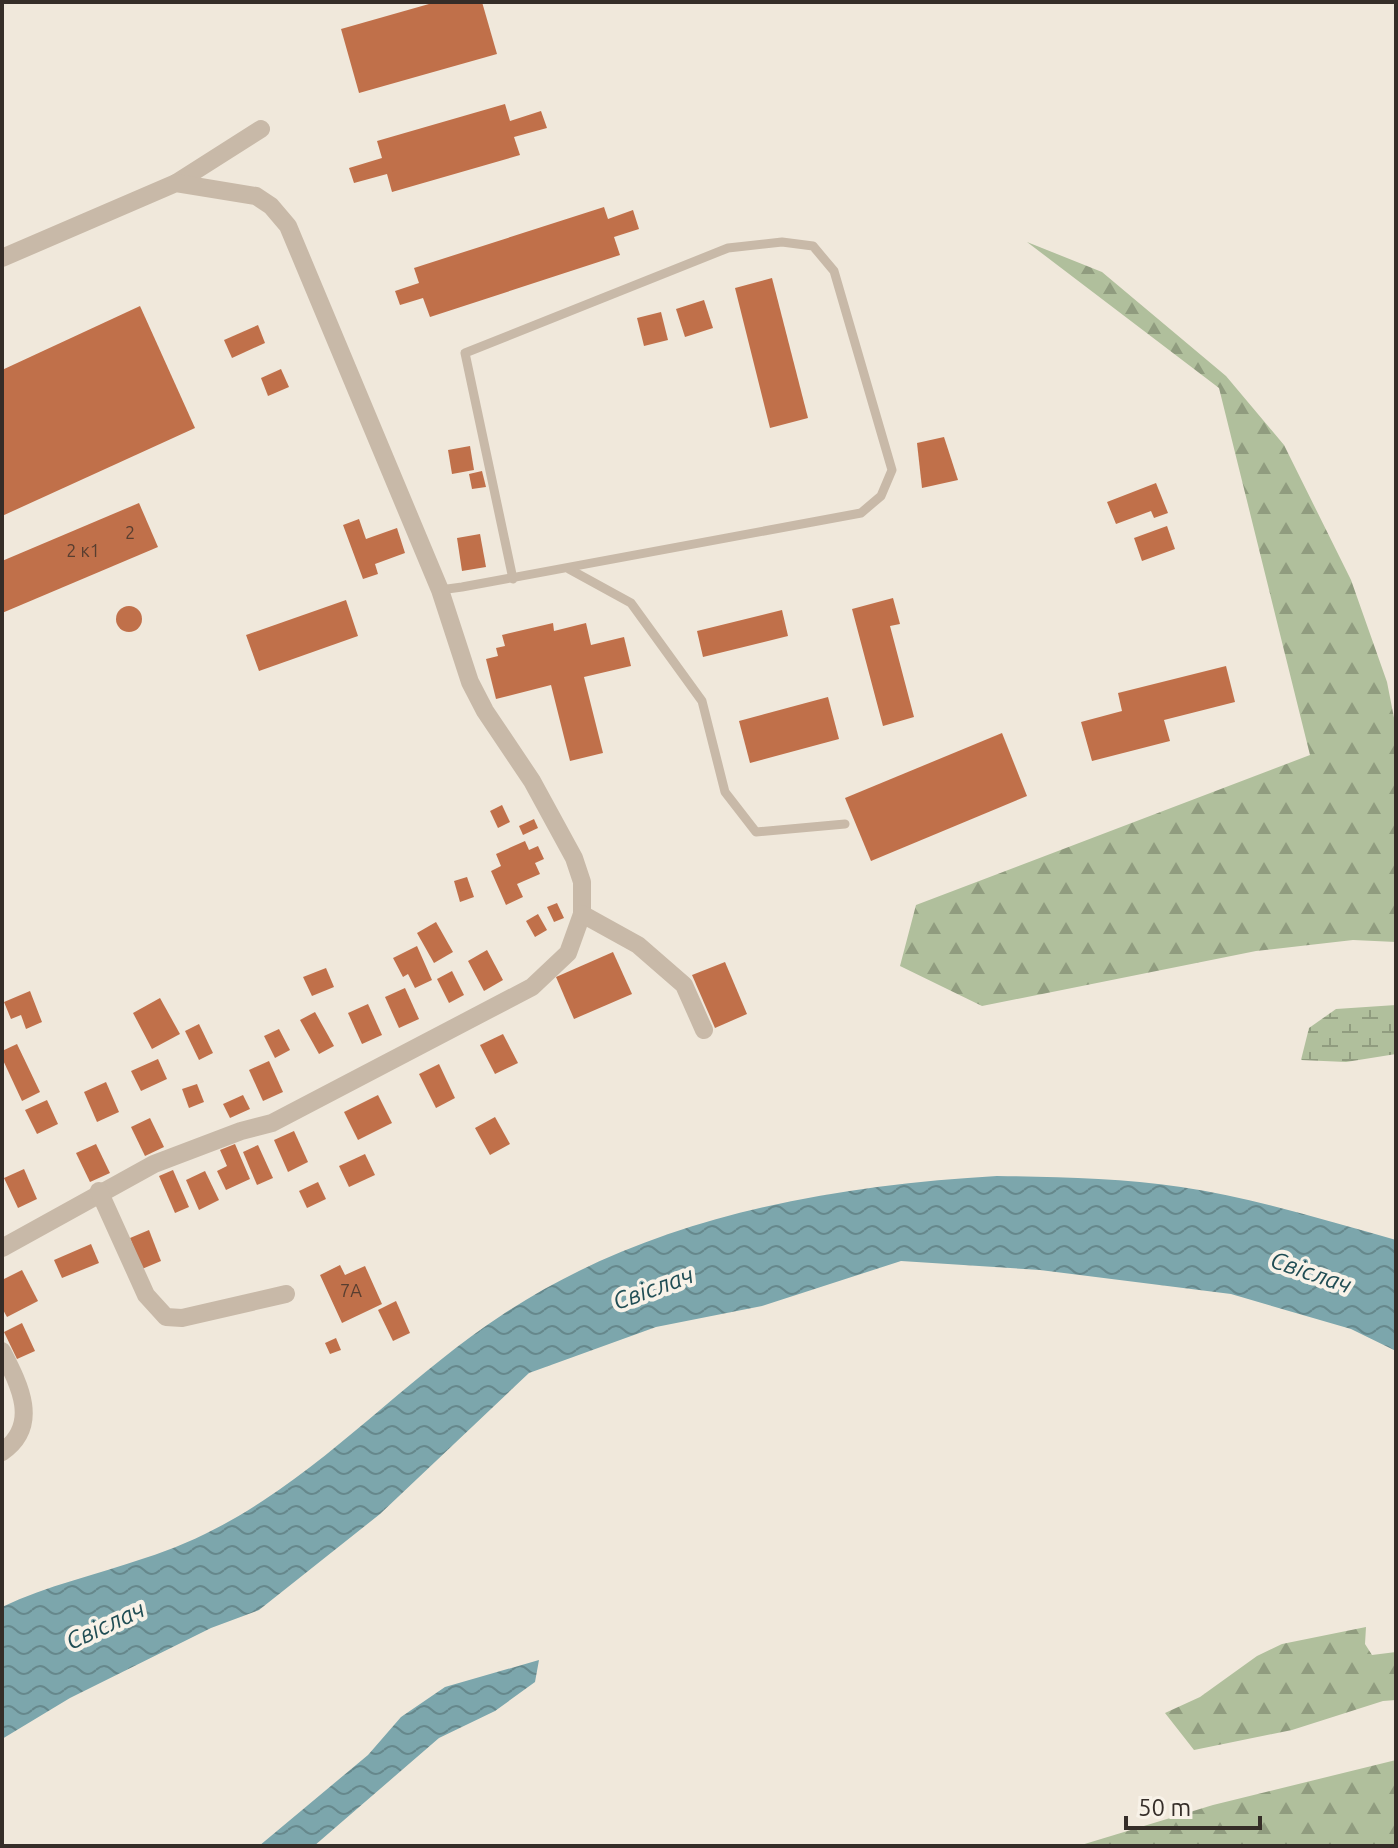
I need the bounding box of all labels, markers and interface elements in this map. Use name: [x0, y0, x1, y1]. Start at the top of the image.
house number: 2: [125, 522, 135, 542]
house number: 2 к1: [66, 540, 100, 560]
water label: Свіслач: [1267, 1246, 1355, 1298]
water label: Свіслач: [609, 1261, 697, 1315]
house number: 7А: [340, 1280, 362, 1300]
water label: Свіслач: [61, 1595, 149, 1655]
scale bar: [1126, 1780, 1260, 1830]
text: 50 m: [1138, 1794, 1191, 1821]

